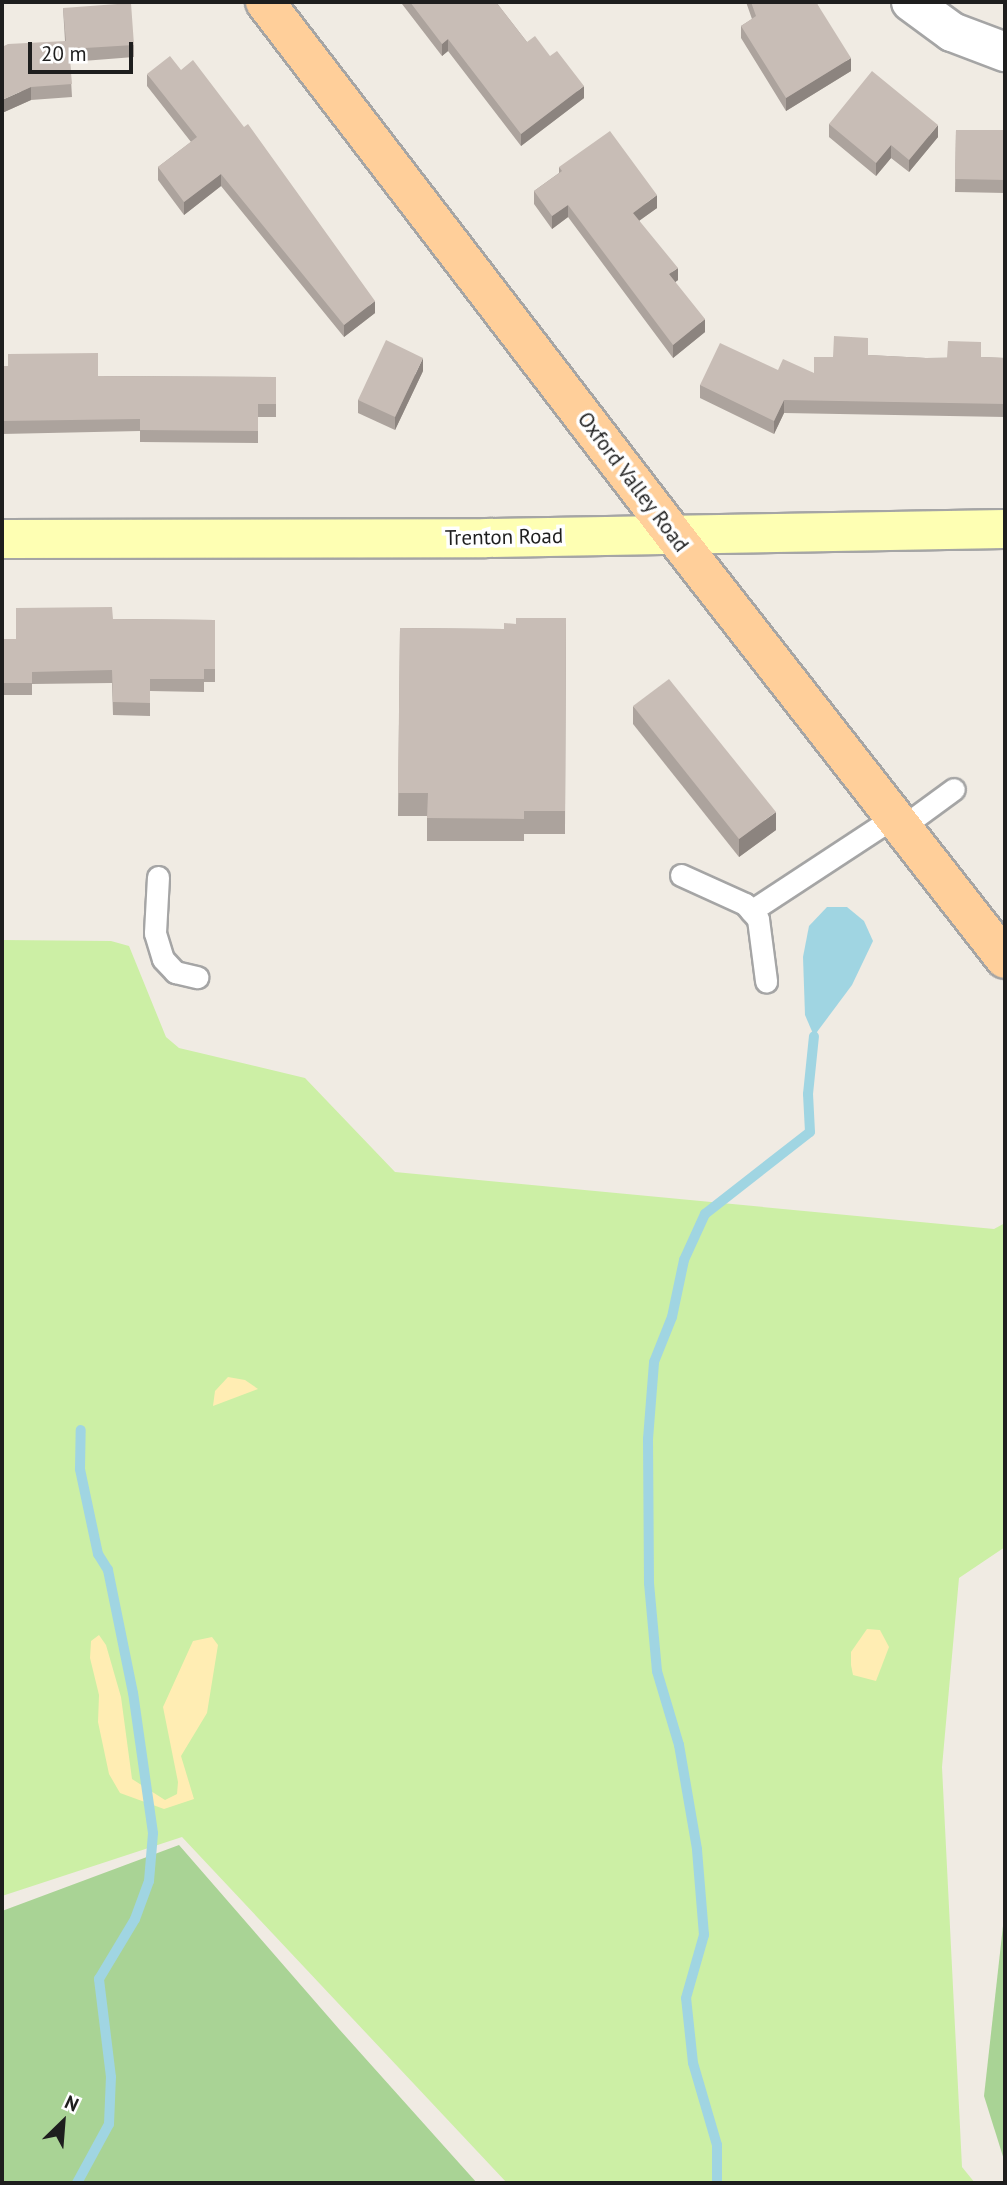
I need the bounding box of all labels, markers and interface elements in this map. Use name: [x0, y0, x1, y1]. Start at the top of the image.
scale bar: [32, 28, 136, 72]
text: 20 m: [41, 40, 87, 67]
street label: Oxford Valley Road: [572, 407, 694, 557]
street label: Trenton Road: [445, 523, 563, 551]
north arrow: [28, 2087, 98, 2157]
text: N: [61, 2089, 83, 2116]

